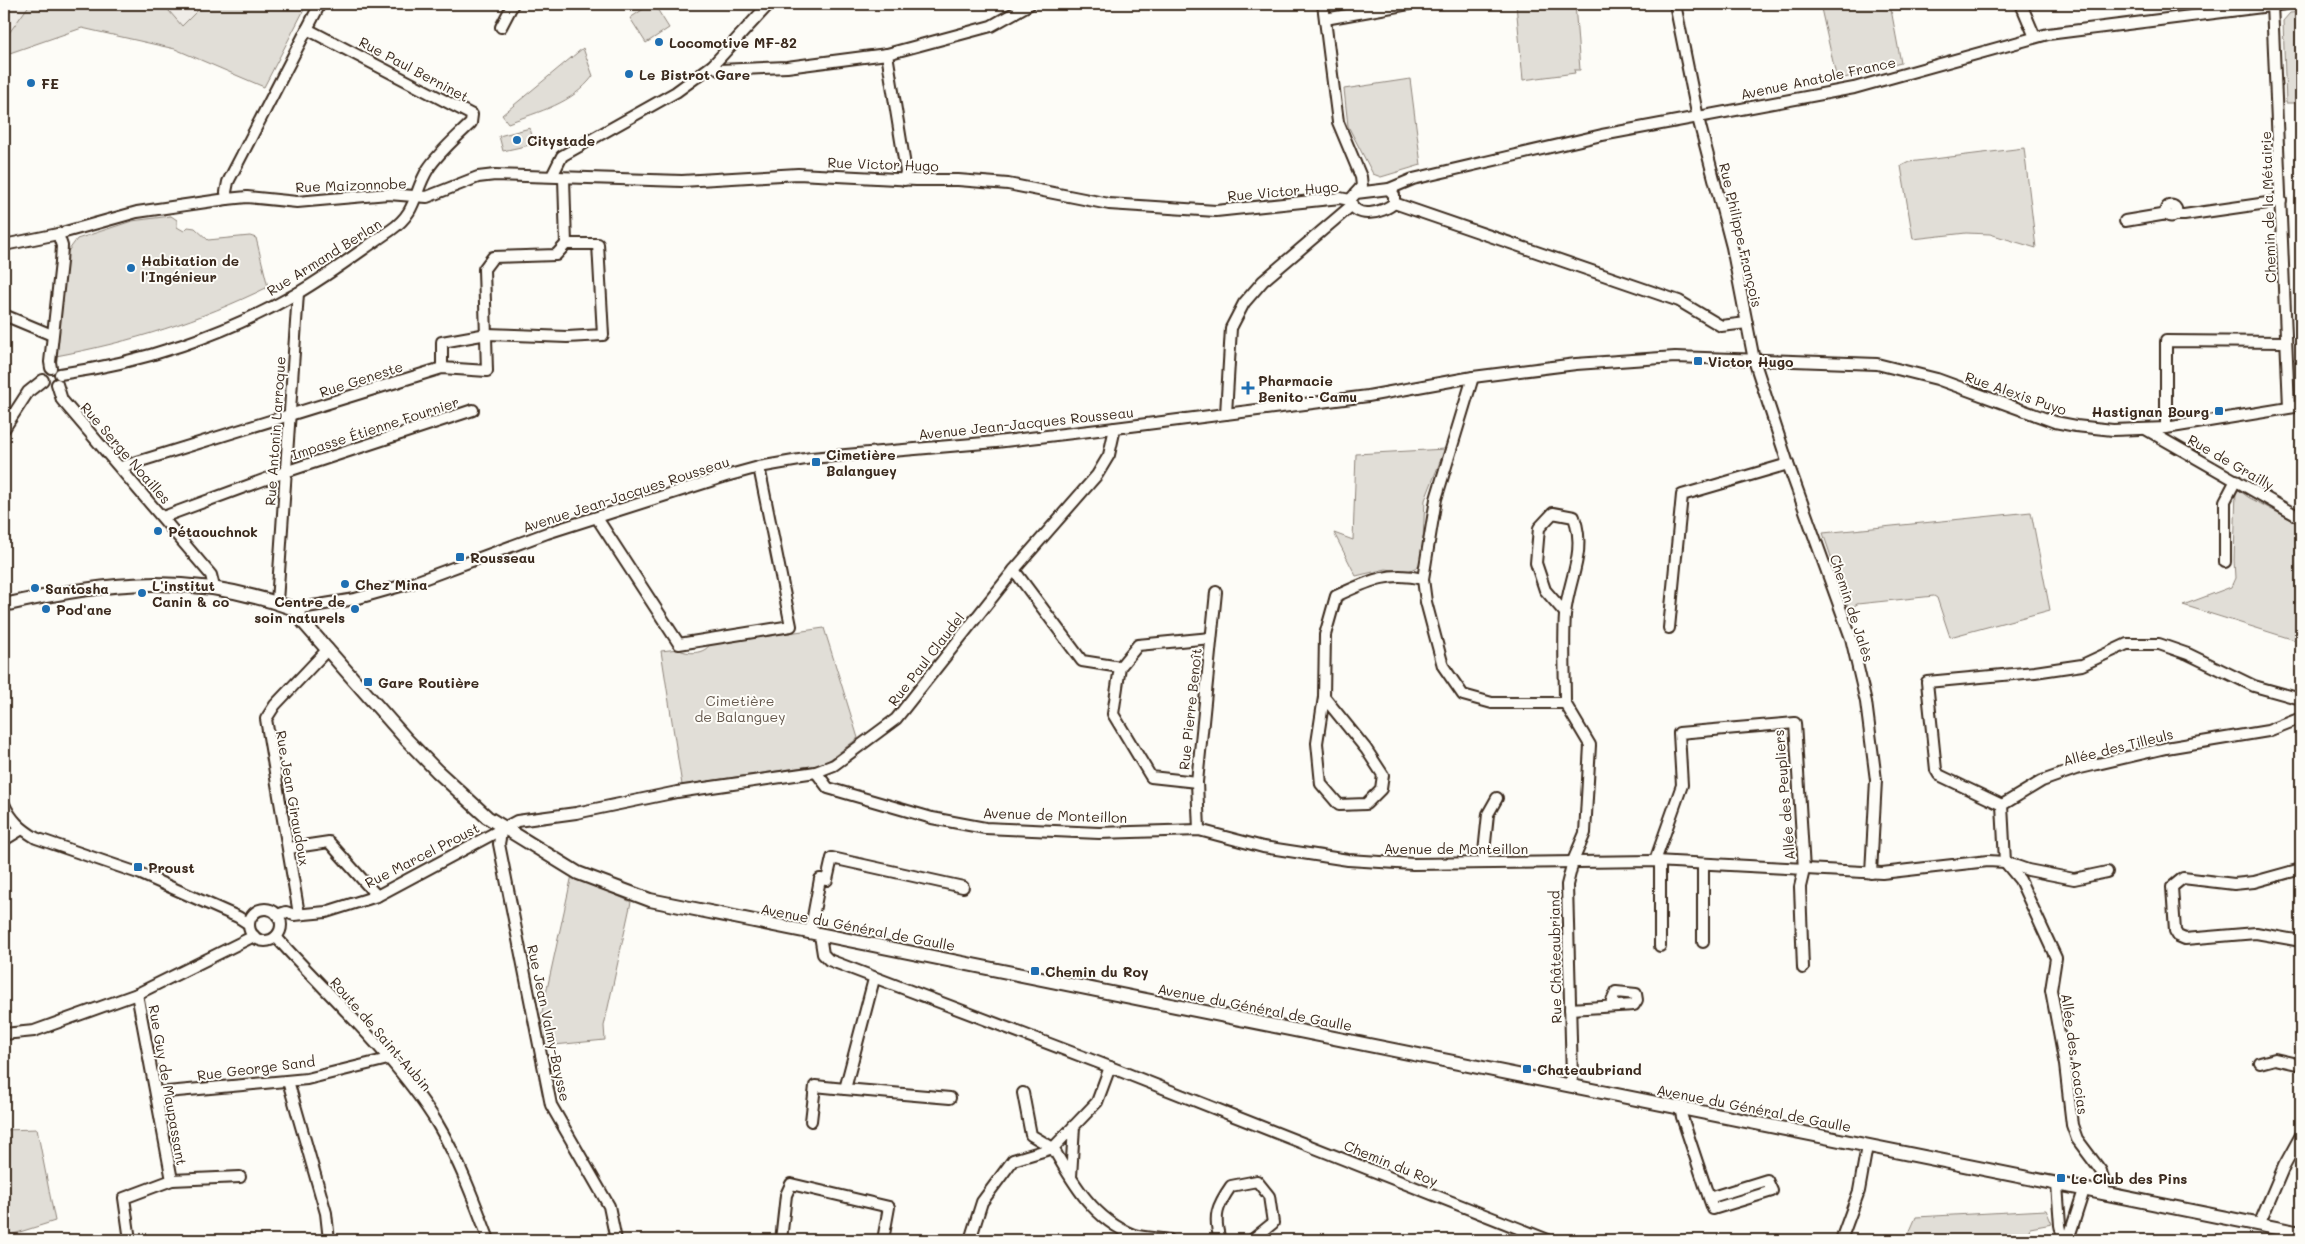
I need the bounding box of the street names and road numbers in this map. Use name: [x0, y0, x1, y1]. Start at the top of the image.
street label: Rue Paul Berninet: [356, 32, 472, 106]
street label: Avenue Anatole France: [1739, 52, 1897, 104]
street label: Chemin de la Métairie: [2256, 131, 2280, 283]
street label: Rue Victor Hugo: [827, 153, 939, 175]
street label: Rue Philippe François: [1715, 161, 1767, 309]
street label: Rue Maizonnobe: [295, 174, 407, 196]
street label: Rue Victor Hugo: [1227, 177, 1339, 205]
street label: Rue Armand Berlan: [263, 214, 385, 300]
street label: Rue Antonin Larroque: [260, 356, 290, 506]
street label: Rue Geneste: [317, 357, 405, 401]
street label: Rue Alexis Puyo: [1963, 367, 2069, 419]
street label: Impasse Étienne Fournier: [288, 392, 462, 464]
street label: Rue Serge Noailles: [77, 398, 175, 508]
street label: Avenue Jean-Jacques Rousseau: [917, 402, 1135, 444]
street label: Rue de Grailly: [2184, 430, 2278, 494]
street label: Avenue Jean-Jacques Rousseau: [520, 452, 732, 536]
street label: Chemin de Jalès: [1826, 552, 1878, 664]
street label: Rue Paul Claudel: [884, 608, 968, 710]
street label: Rue Pierre Benoît: [1174, 647, 1206, 771]
street label: Allée des Tilleuls: [2061, 724, 2175, 770]
street label: Rue Jean Giraudoux: [272, 729, 314, 867]
street label: Allée des Peupliers: [1769, 729, 1799, 861]
street label: Avenue de Monteillon: [983, 803, 1127, 827]
street label: Rue Marcel Proust: [362, 818, 482, 892]
street label: Avenue de Monteillon: [1384, 839, 1528, 858]
street label: Rue Châteaubriand: [1544, 890, 1566, 1024]
street label: Avenue du Général de Gaulle: [759, 899, 957, 955]
street label: Rue Jean Valmy-Baysse: [523, 943, 575, 1103]
street label: Route de Saint-Aubin: [326, 973, 436, 1095]
street label: Avenue du Général de Gaulle: [1156, 979, 1354, 1035]
street label: Allée des Acacias: [2057, 992, 2093, 1116]
street label: Rue Guy de Maupassant: [145, 1003, 191, 1167]
street label: Rue George Sand: [196, 1051, 316, 1085]
street label: Avenue du Général de Gaulle: [1655, 1080, 1853, 1136]
street label: Chemin du Roy: [1341, 1135, 1441, 1191]

